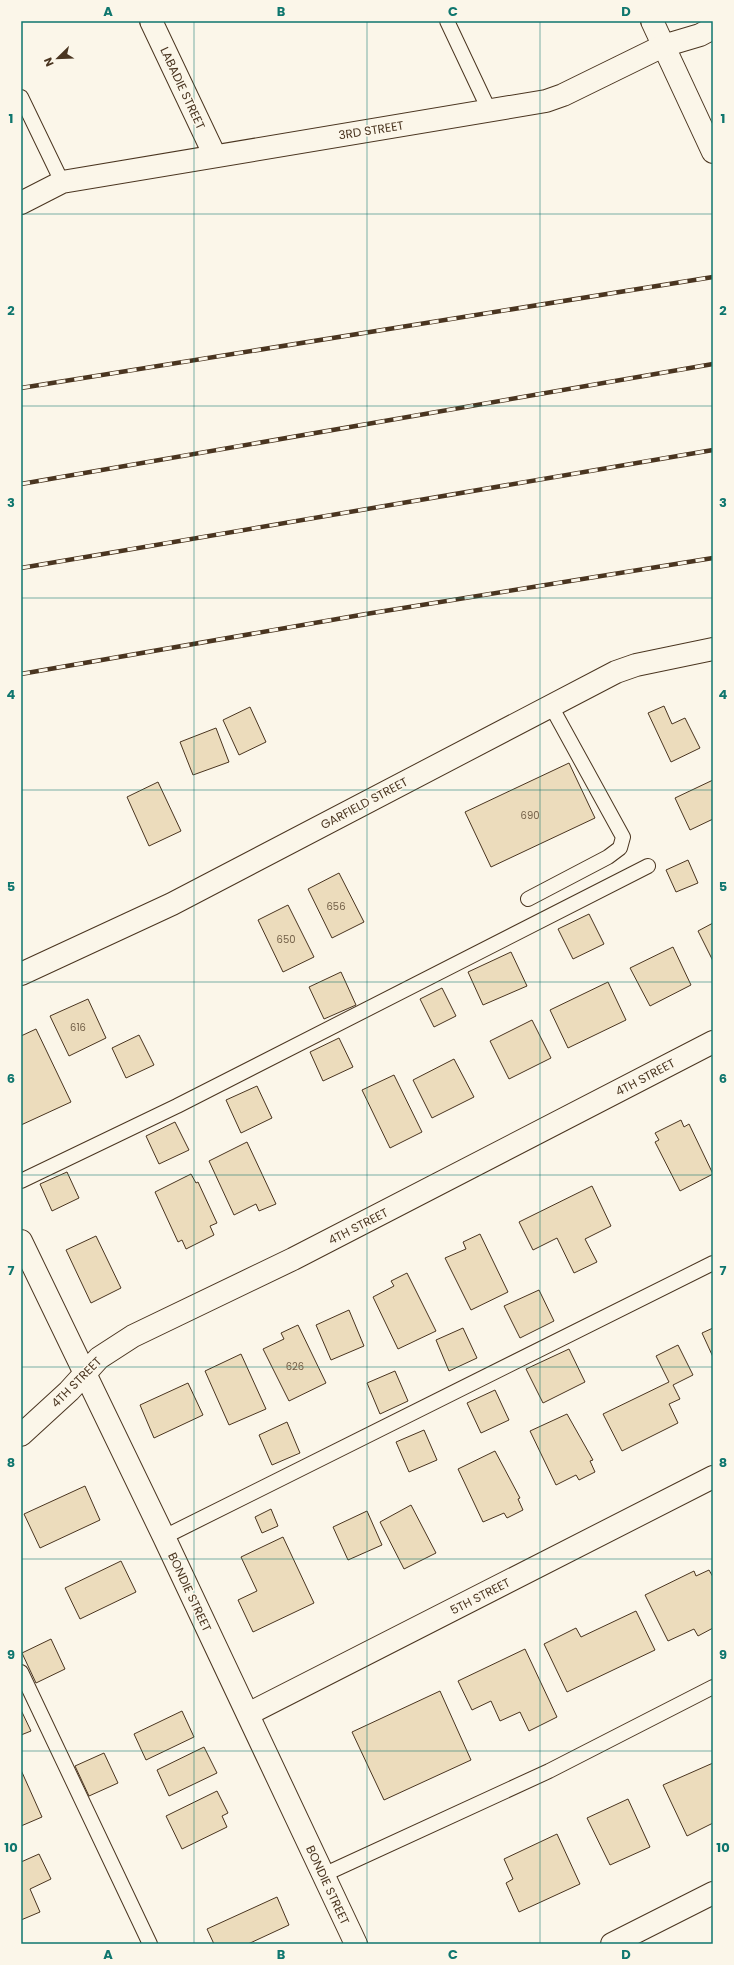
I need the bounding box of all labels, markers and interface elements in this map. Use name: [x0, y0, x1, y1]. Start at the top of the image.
text: A: [103, 2, 113, 21]
text: B: [277, 2, 286, 21]
text: C: [448, 2, 458, 21]
text: D: [621, 2, 631, 21]
north arrow: [38, 38, 78, 78]
street label: LABADIE STREET: [156, 44, 210, 132]
text: N: [40, 55, 58, 69]
text: 1: [9, 109, 13, 128]
text: 1: [721, 109, 725, 128]
street label: 3RD STREET: [337, 116, 405, 144]
text: 2: [7, 301, 15, 320]
text: 2: [719, 301, 727, 320]
text: 3: [7, 493, 15, 512]
text: 3: [719, 493, 727, 512]
text: 4: [7, 685, 16, 704]
text: 4: [719, 685, 728, 704]
street label: GARFIELD STREET: [317, 773, 411, 833]
house number: 690: [521, 808, 539, 823]
text: 5: [7, 877, 15, 896]
text: 5: [719, 877, 727, 896]
house number: 656: [327, 899, 345, 914]
house number: 650: [277, 932, 295, 947]
house number: 616: [70, 1020, 86, 1035]
street label: 4TH STREET: [612, 1054, 678, 1100]
text: 6: [7, 1069, 15, 1088]
text: 6: [719, 1069, 727, 1088]
street label: 4TH STREET: [325, 1203, 391, 1248]
text: 7: [8, 1261, 15, 1280]
text: 7: [720, 1261, 727, 1280]
street label: 4TH STREET: [47, 1353, 105, 1411]
house number: 626: [286, 1359, 304, 1374]
text: 8: [7, 1453, 15, 1472]
text: 8: [719, 1453, 727, 1472]
street label: BONDIE STREET: [164, 1550, 216, 1635]
street label: 5TH STREET: [447, 1573, 513, 1618]
text: 9: [7, 1645, 15, 1664]
text: 9: [719, 1645, 727, 1664]
text: 10: [4, 1838, 18, 1857]
text: 10: [716, 1838, 730, 1857]
street label: BONDIE STREET: [302, 1843, 354, 1928]
text: A: [103, 1945, 113, 1964]
text: B: [277, 1945, 286, 1964]
text: C: [448, 1945, 458, 1964]
text: D: [621, 1945, 631, 1964]

